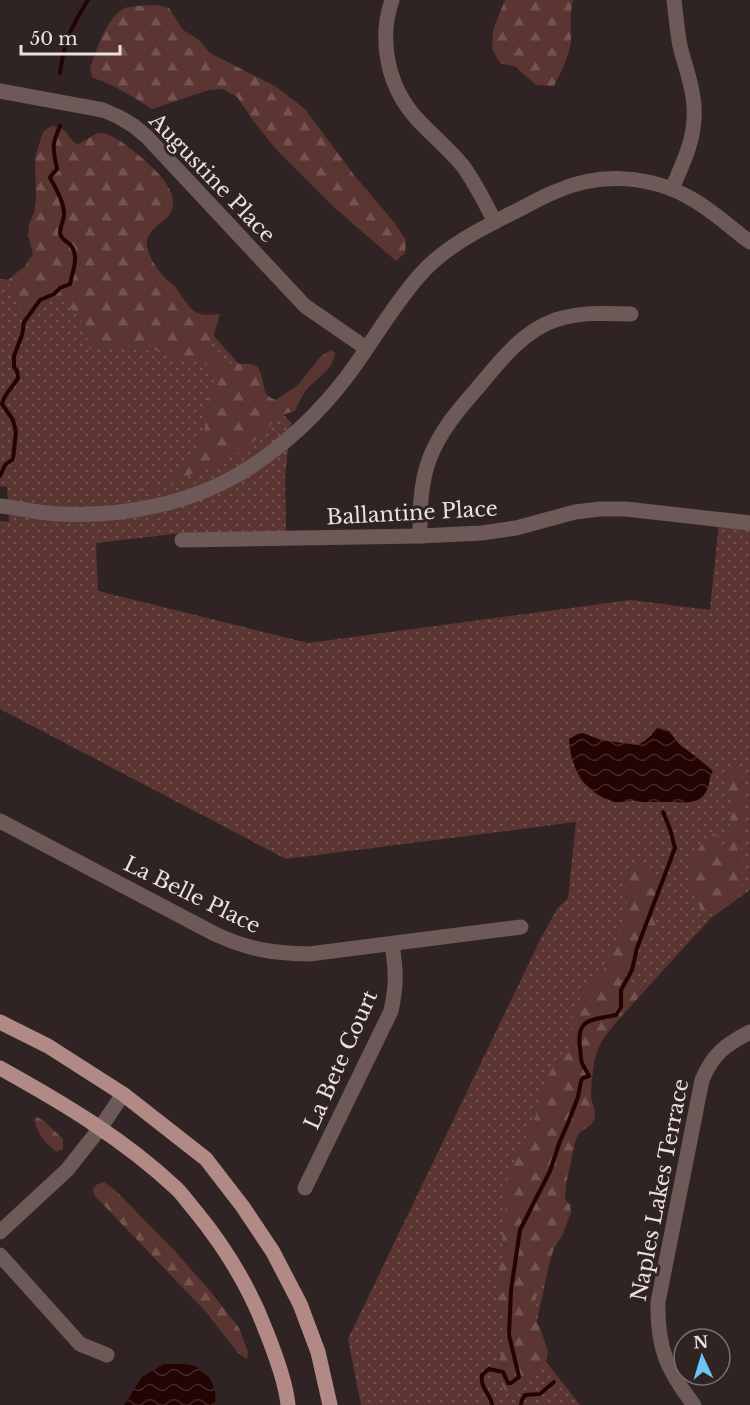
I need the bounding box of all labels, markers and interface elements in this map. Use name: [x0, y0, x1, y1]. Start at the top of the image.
scale bar: [21, 18, 120, 56]
text: 50 m: [30, 28, 78, 50]
street label: Augustine Place: [143, 107, 280, 248]
street label: Ballantine Place: [326, 496, 498, 530]
street label: La Belle Place: [119, 851, 265, 939]
street label: La Bete Court: [299, 986, 383, 1134]
street label: Naples Lakes Terrace: [626, 1077, 694, 1303]
north arrow: [672, 1327, 732, 1387]
text: N: [693, 1332, 709, 1353]

